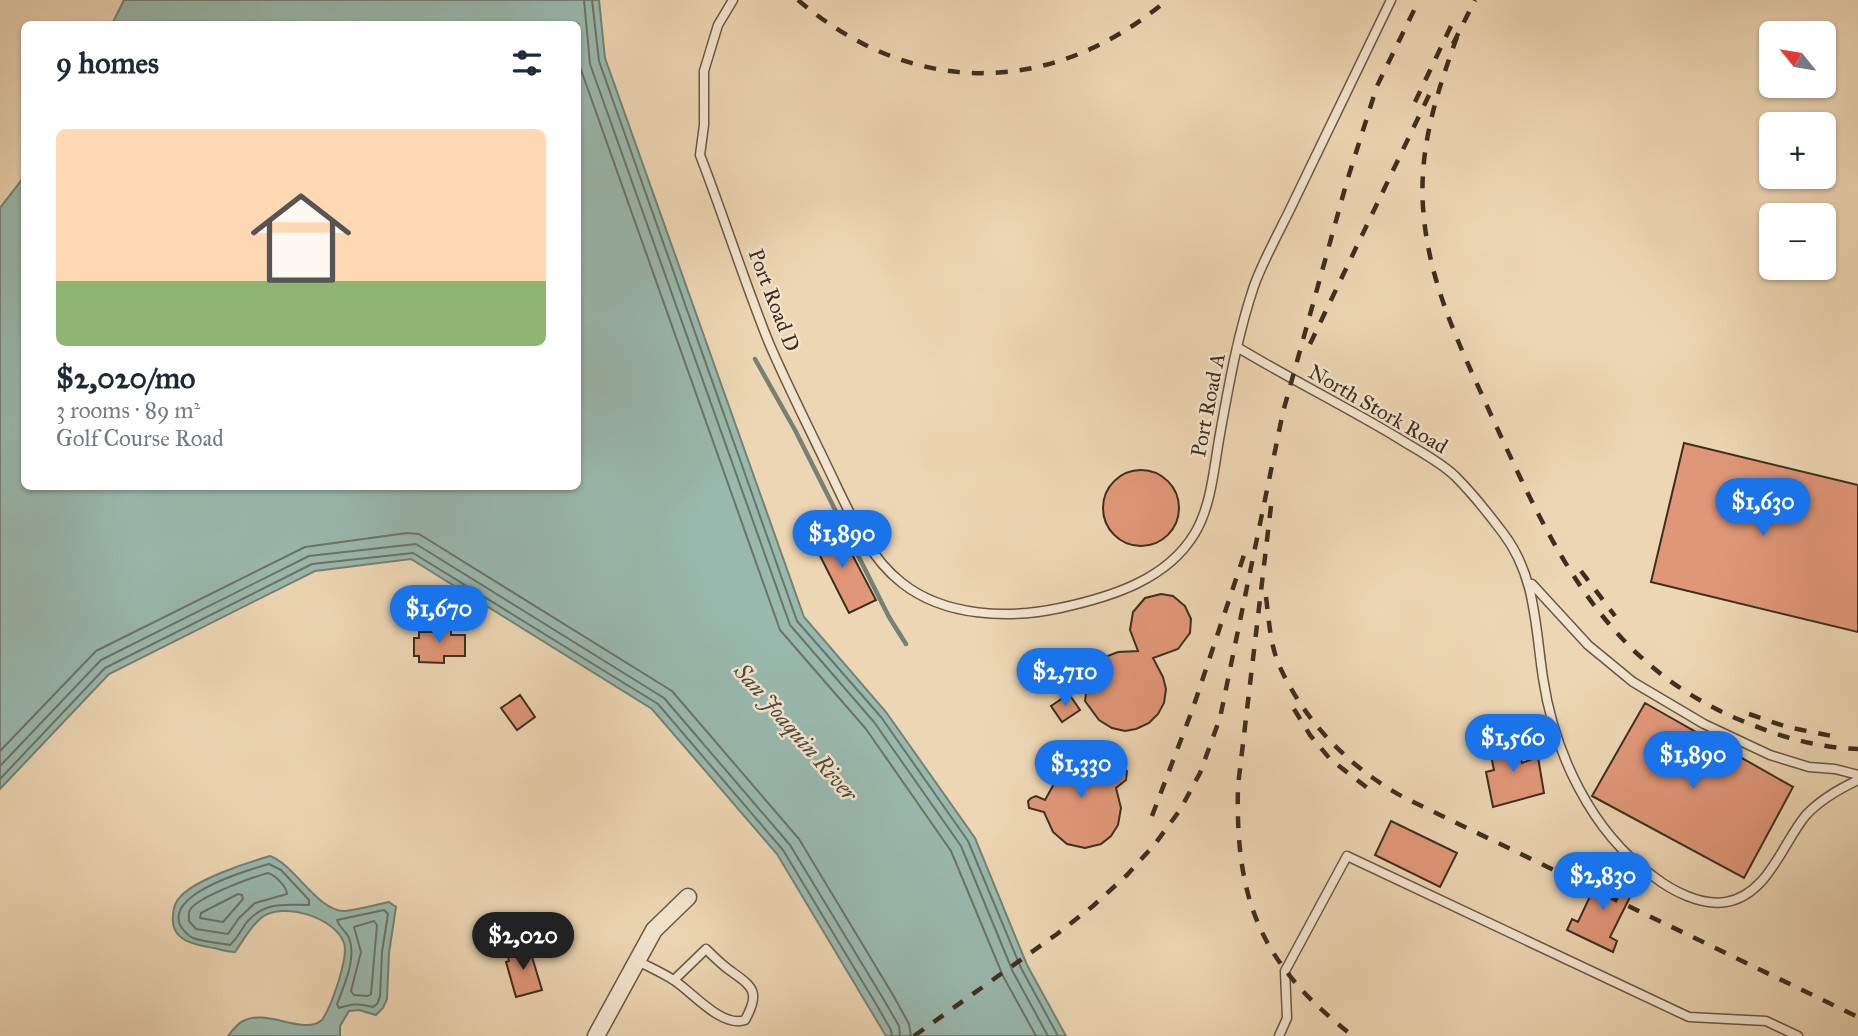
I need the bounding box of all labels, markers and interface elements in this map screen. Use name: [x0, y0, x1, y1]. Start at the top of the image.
north arrow: [1759, 21, 1836, 98]
map controls: [1759, 21, 1836, 280]
icon: filters: [508, 44, 546, 82]
text: 9 homes: [56, 45, 159, 81]
button: +: [1759, 112, 1836, 189]
icon: home: [238, 175, 364, 301]
button: −: [1759, 203, 1836, 280]
street label: Port Road D: [743, 245, 805, 355]
street label: Port Road A: [1185, 351, 1231, 459]
street label: North Stork Road: [1304, 359, 1453, 460]
text: $2,020/mo: [56, 360, 195, 396]
text: 3 rooms · 89 m²: [56, 396, 200, 424]
text: Golf Course Road: [56, 424, 224, 452]
pin: $1,630: [1706, 478, 1820, 538]
text: $1,630: [1731, 487, 1795, 515]
pin: $1,890: [785, 510, 899, 570]
text: $1,890: [809, 519, 875, 547]
pin: $1,670: [382, 586, 496, 645]
text: $1,670: [406, 594, 472, 622]
pin: $2,710: [1008, 648, 1122, 708]
water label: San Joaquin River: [728, 656, 864, 808]
text: $2,710: [1033, 657, 1097, 685]
pin: $1,560: [1456, 714, 1570, 774]
text: $1,560: [1481, 723, 1545, 751]
pin: $1,890: [1636, 732, 1750, 791]
pin: $1,330: [1024, 740, 1138, 800]
text: $1,890: [1660, 740, 1726, 768]
text: $1,330: [1051, 749, 1111, 777]
pin: $2,830: [1546, 852, 1660, 912]
text: $2,830: [1570, 861, 1636, 889]
pin: $2,020: [466, 912, 580, 972]
text: $2,020: [488, 921, 558, 949]

